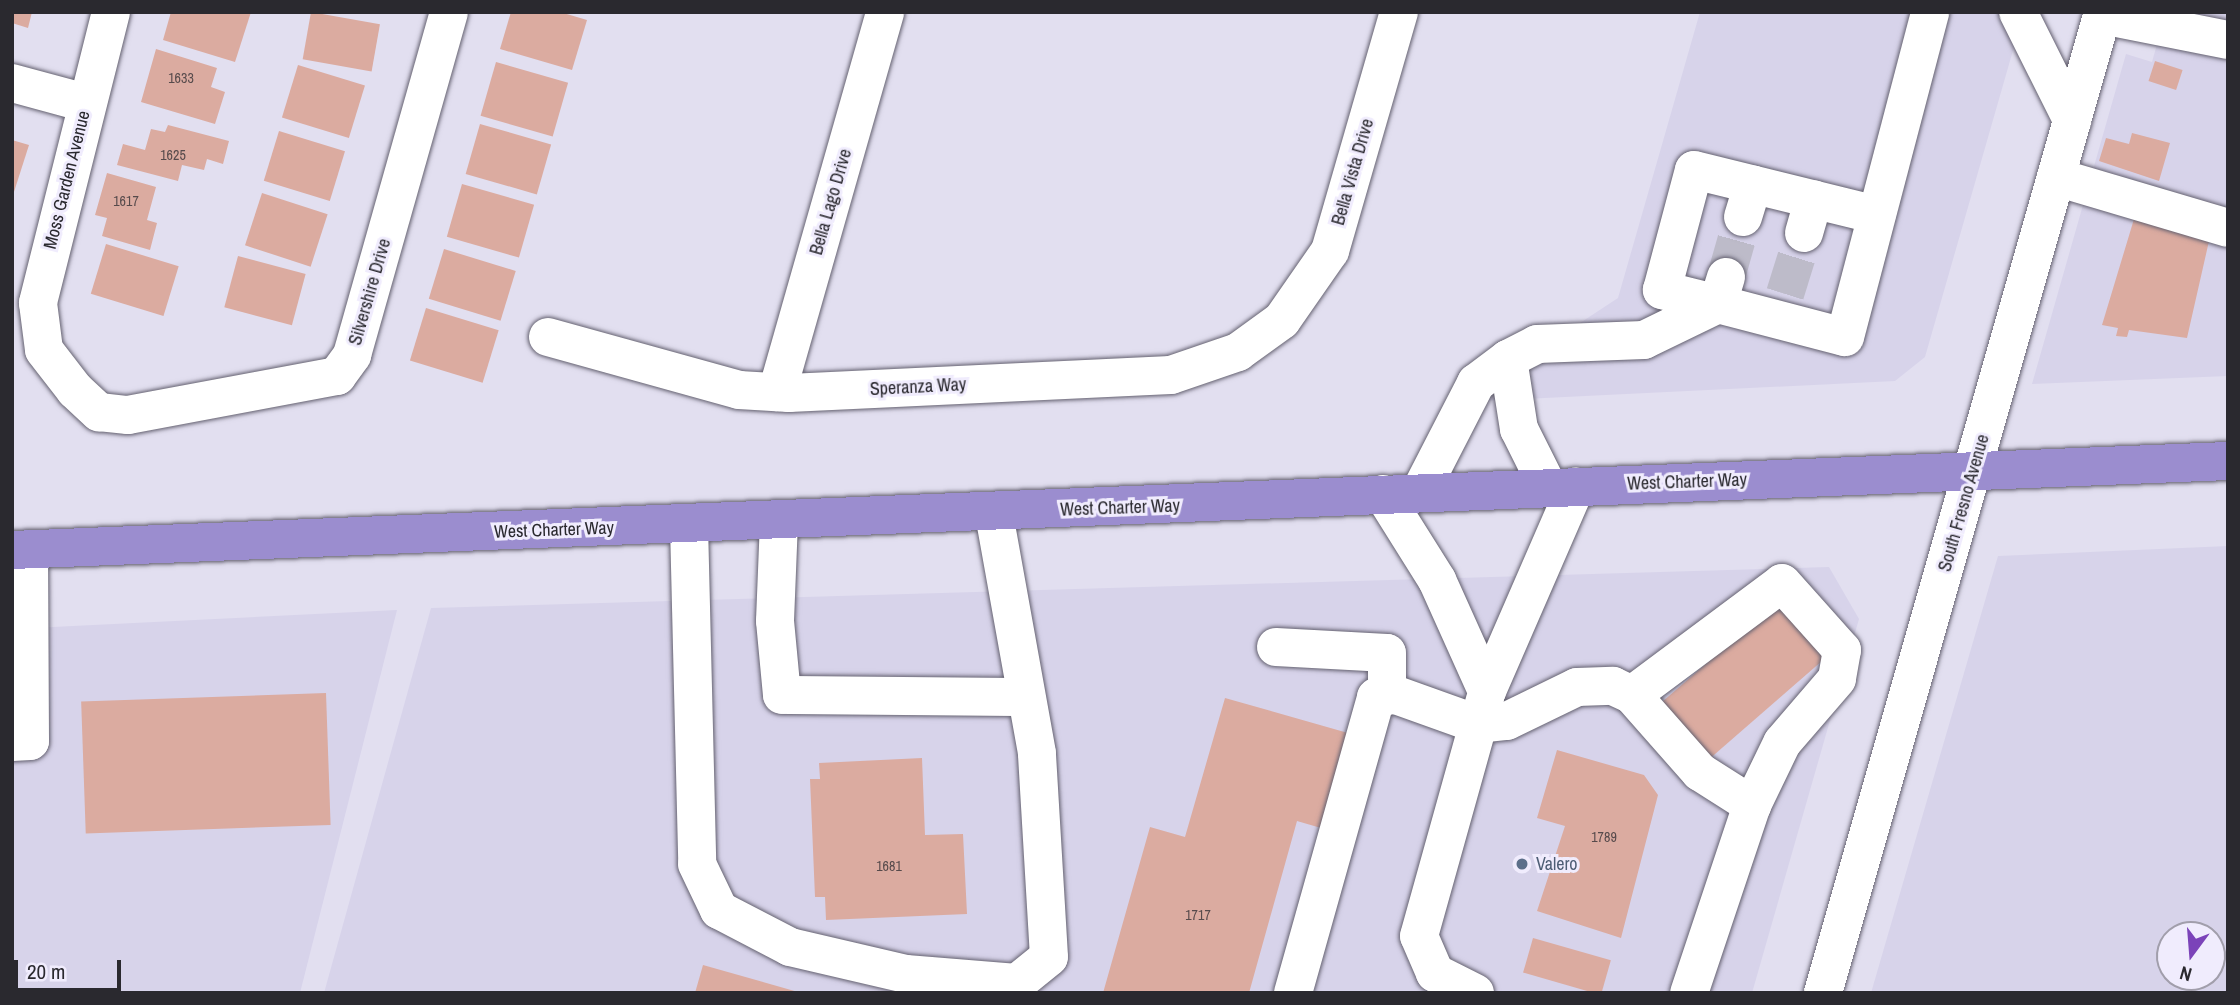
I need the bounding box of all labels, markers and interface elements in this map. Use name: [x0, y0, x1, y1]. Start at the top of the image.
house number: 1633: [168, 70, 194, 86]
street label: Moss Garden Avenue: [39, 108, 95, 252]
street label: Bella Vista Drive: [1328, 116, 1378, 228]
house number: 1625: [160, 147, 186, 163]
street label: Bella Lago Drive: [806, 147, 856, 257]
house number: 1617: [113, 193, 139, 209]
street label: Silvershire Drive: [344, 236, 396, 348]
street label: Speranza Way: [869, 374, 967, 400]
street label: South Fresno Avenue: [1934, 432, 1994, 574]
street label: West Charter Way: [1627, 469, 1747, 495]
street label: West Charter Way: [1060, 495, 1180, 521]
street label: West Charter Way: [494, 517, 614, 543]
house number: 1789: [1591, 829, 1617, 845]
place label: Valero: [1536, 853, 1578, 875]
marker: Valero: [1514, 856, 1530, 872]
house number: 1681: [876, 858, 902, 874]
house number: 1717: [1185, 907, 1211, 923]
north arrow: [2156, 921, 2226, 991]
scale bar: [18, 946, 124, 990]
text: 20 m: [27, 957, 65, 986]
text: N: [2177, 960, 2195, 988]

